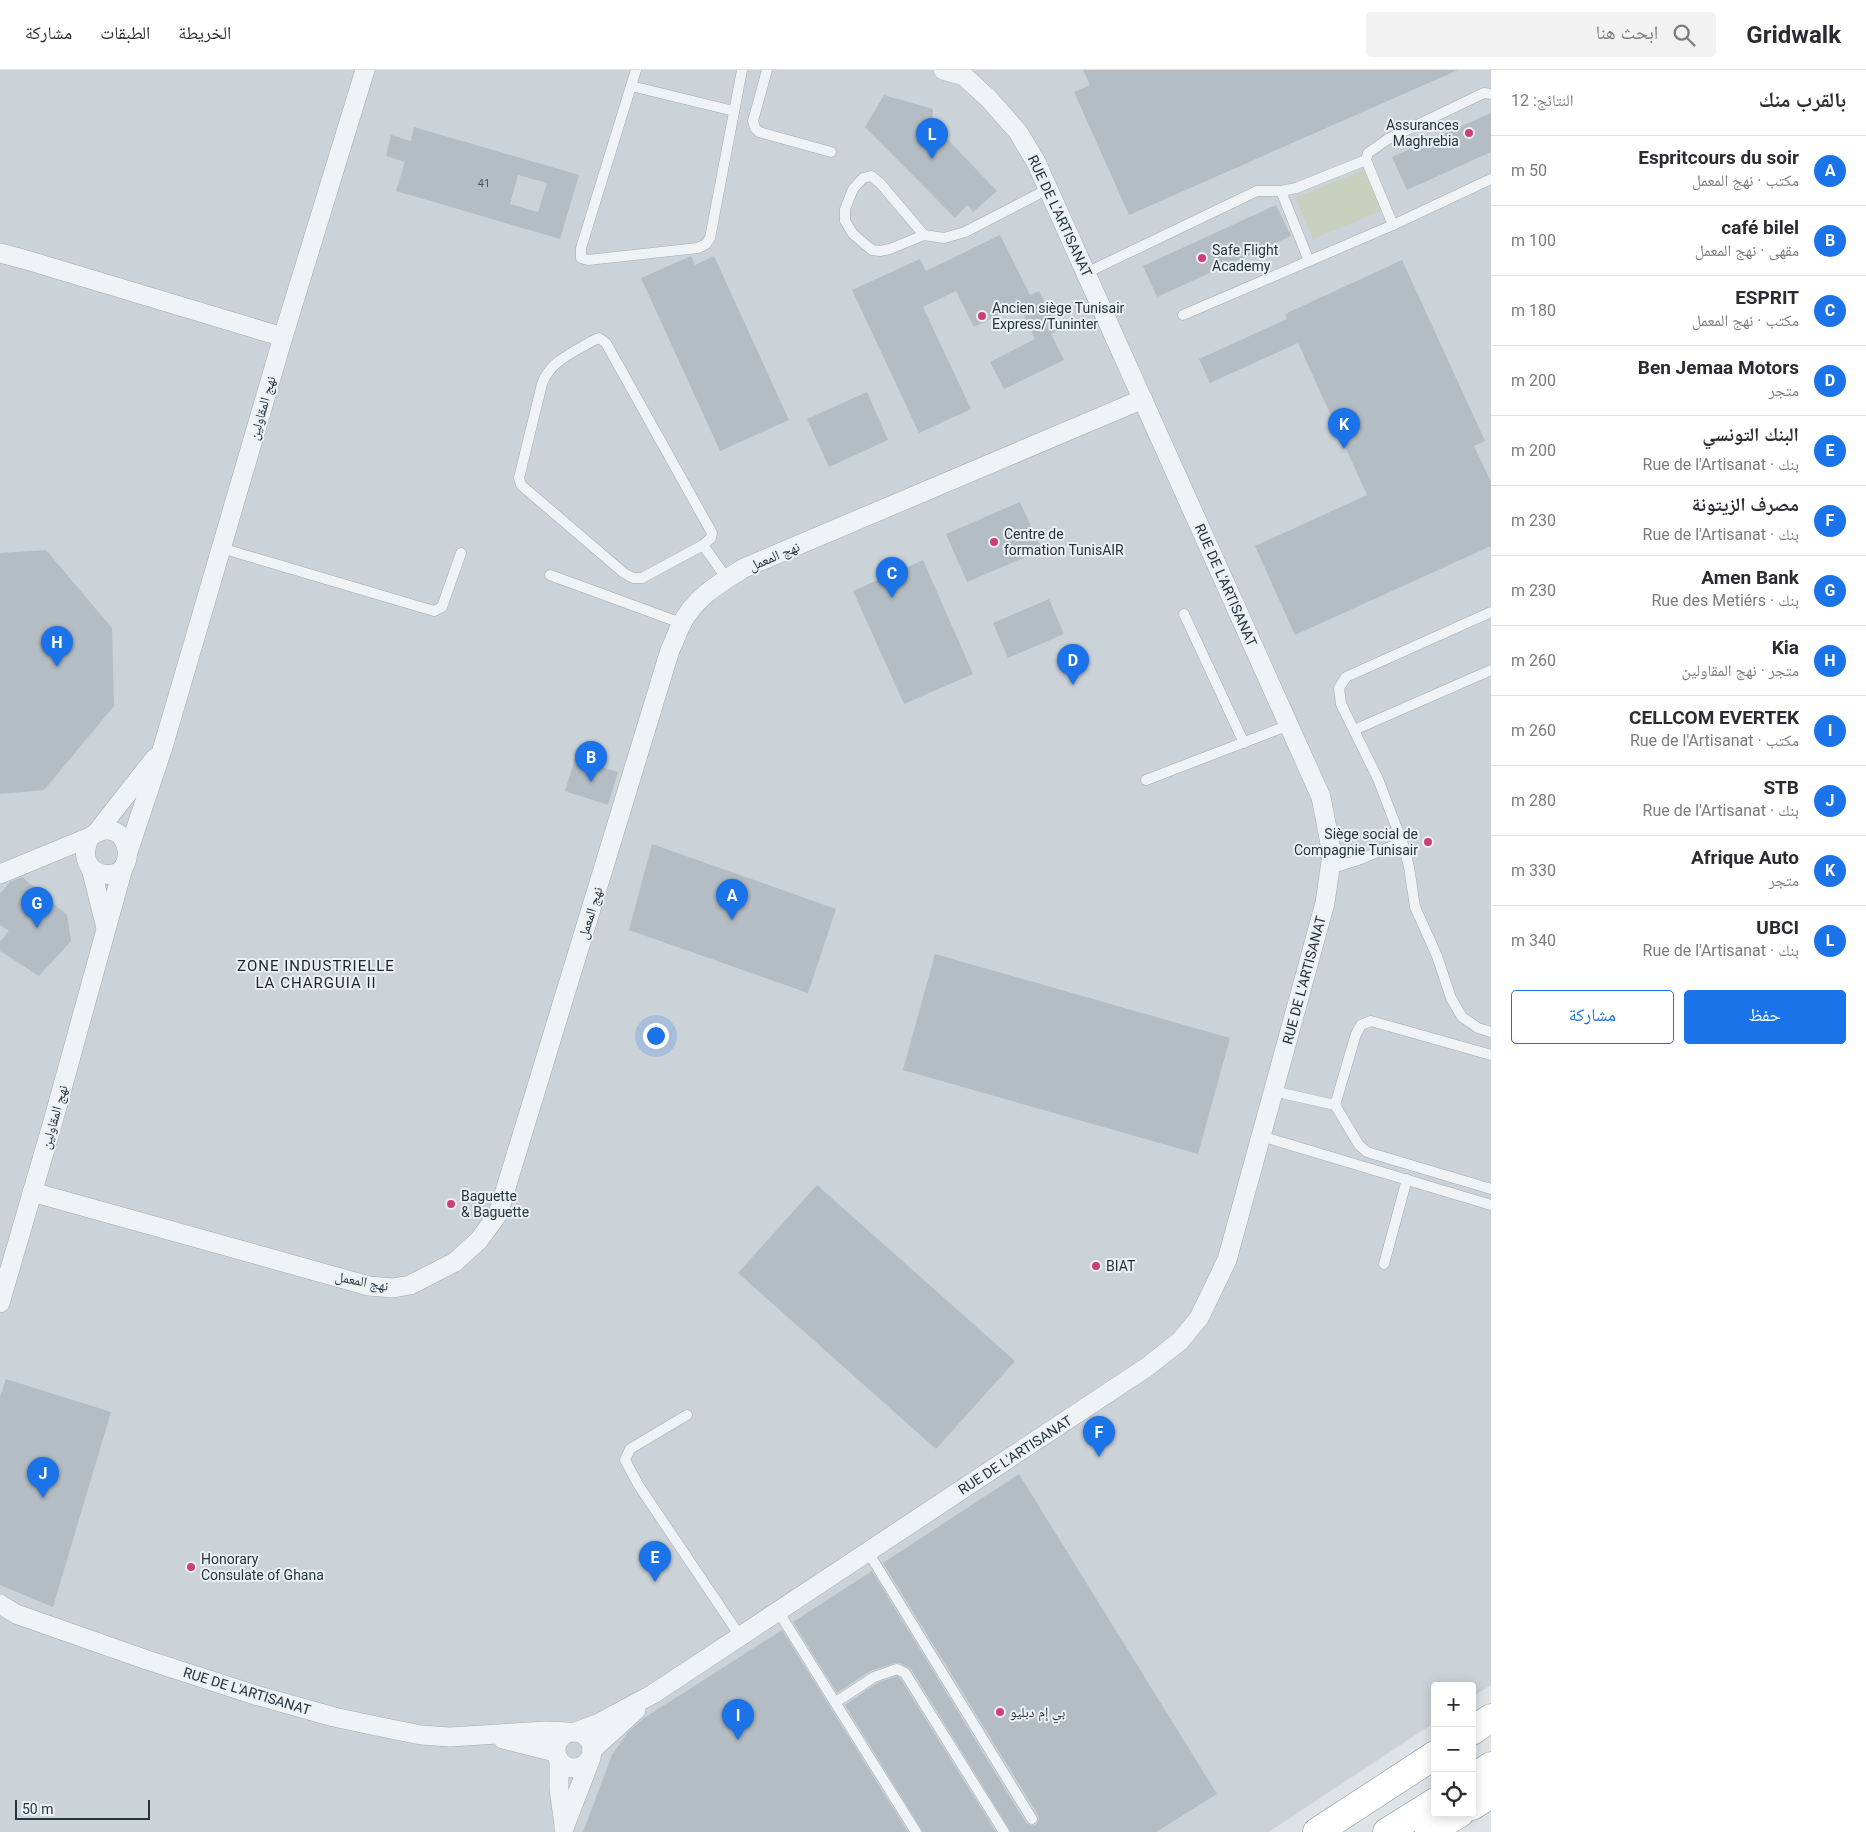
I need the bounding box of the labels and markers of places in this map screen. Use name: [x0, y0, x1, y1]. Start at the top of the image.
place label: Assurances Maghrebia: [1386, 117, 1459, 149]
pin: L: [916, 118, 948, 159]
marker: Assurances Maghrebia: [1463, 127, 1475, 139]
place label: Safe Flight Academy: [1212, 242, 1279, 274]
marker: Safe Flight Academy: [1196, 252, 1208, 264]
place label: Ancien siège Tunisair Express/Tuninter: [992, 300, 1125, 332]
marker: Ancien siège Tunisair Express/Tuninter: [976, 310, 988, 322]
pin: K: [1328, 408, 1360, 449]
place label: Centre de formation TunisAIR: [1004, 526, 1124, 558]
marker: Centre de formation TunisAIR: [988, 536, 1000, 548]
pin: C: [876, 557, 908, 598]
pin: H: [41, 626, 73, 667]
pin: D: [1057, 644, 1089, 685]
pin: B: [575, 741, 607, 782]
place label: Siège social de Compagnie Tunisair: [1294, 826, 1418, 858]
marker: Siège social de Compagnie Tunisair: [1422, 836, 1434, 848]
pin: A: [716, 879, 748, 920]
pin: G: [21, 887, 53, 928]
place label: Baguette & Baguette: [461, 1188, 529, 1220]
marker: Baguette & Baguette: [445, 1198, 457, 1210]
place label: BIAT: [1106, 1258, 1136, 1274]
marker: BIAT: [1090, 1260, 1102, 1272]
pin: F: [1083, 1416, 1115, 1457]
pin: J: [27, 1457, 59, 1498]
pin: E: [639, 1541, 671, 1582]
place label: Honorary Consulate of Ghana: [201, 1551, 324, 1583]
marker: Honorary Consulate of Ghana: [185, 1561, 197, 1573]
pin: I: [722, 1699, 754, 1740]
place label: بي إم دبليو: [1010, 1704, 1065, 1724]
marker: بي إم دبليو: [994, 1706, 1006, 1718]

